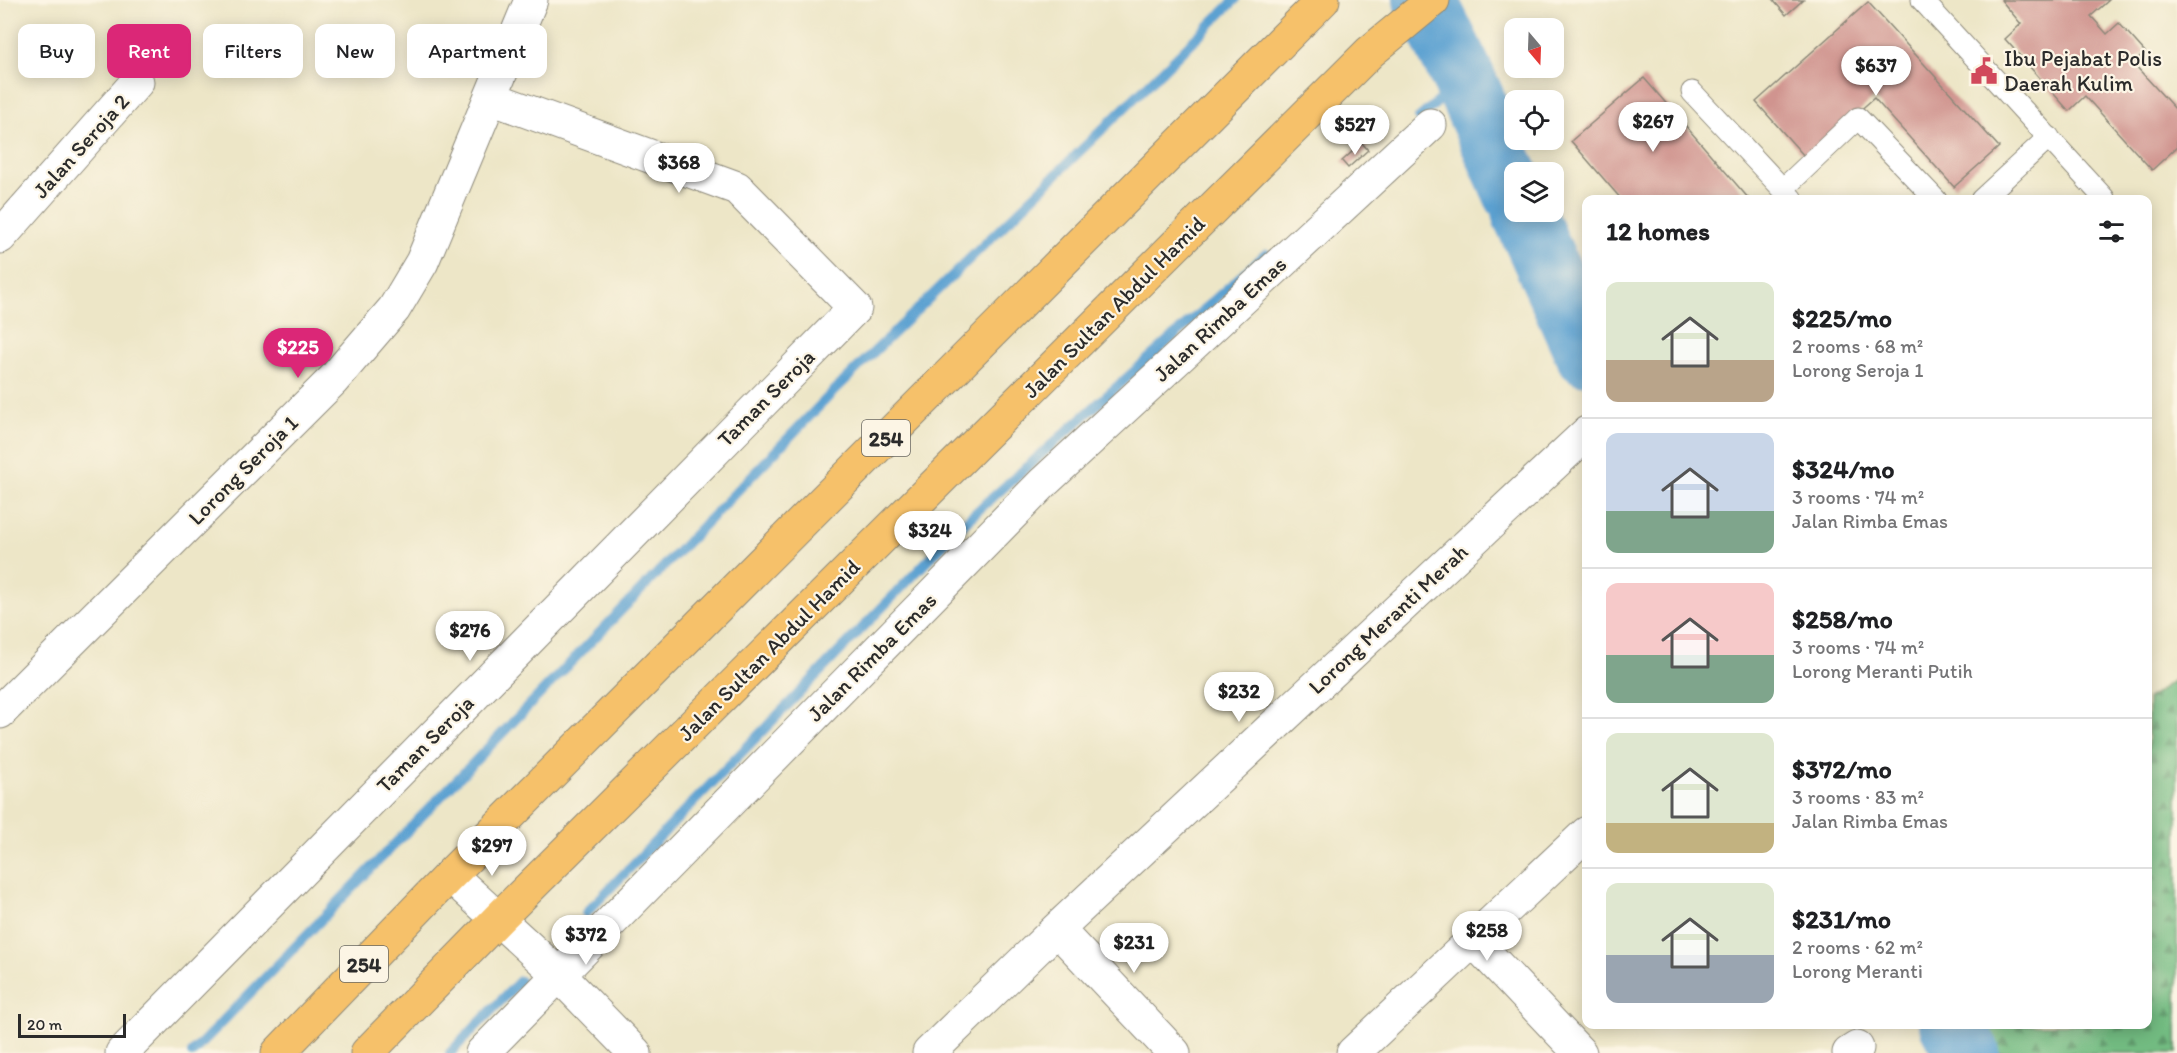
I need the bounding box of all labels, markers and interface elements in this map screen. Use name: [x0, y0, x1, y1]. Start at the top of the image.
north arrow: [1504, 18, 1564, 78]
map controls: [1504, 18, 1564, 222]
chip: Buy: [18, 24, 95, 78]
chip: Rent: [107, 24, 191, 78]
chip: Filters: [203, 24, 303, 78]
chip: New: [315, 24, 395, 78]
chip: Apartment: [407, 24, 547, 78]
place label: Ibu Pejabat Polis Daerah Kulim: [2004, 45, 2162, 97]
pin: $637: [1840, 46, 1912, 97]
text: $637: [1855, 53, 1897, 77]
public building icon: Ibu Pejabat Polis Daerah Kulim: [1969, 56, 1999, 86]
street label: Jalan Seroja 2: [27, 88, 135, 204]
button: locate: [1504, 90, 1564, 150]
pin: $267: [1617, 102, 1689, 153]
pin: $527: [1319, 105, 1391, 156]
text: $267: [1632, 109, 1674, 133]
text: $527: [1334, 112, 1376, 136]
pin: $368: [643, 143, 715, 194]
text: $368: [658, 150, 700, 174]
button: layers: [1504, 162, 1564, 222]
street label: Jalan Sultan Abdul Hamid: [1017, 210, 1211, 404]
text: 12 homes: [1606, 215, 1710, 247]
icon: filters: [2095, 215, 2128, 248]
street label: Jalan Rimba Emas: [1148, 251, 1292, 387]
text: $225/mo: [1792, 302, 1892, 334]
icon: home: [1654, 306, 1726, 378]
pin: $225: [262, 328, 334, 379]
text: 2 rooms · 68 m²: [1792, 334, 1923, 358]
text: $225: [277, 335, 319, 359]
street label: Taman Seroja: [712, 343, 821, 452]
text: Lorong Seroja 1: [1792, 358, 1923, 382]
street label: Lorong Seroja 1: [182, 409, 304, 531]
road number: 254: [862, 420, 910, 456]
text: $324/mo: [1792, 453, 1895, 485]
icon: home: [1654, 457, 1726, 529]
text: 3 rooms · 74 m²: [1792, 485, 1924, 509]
text: Jalan Rimba Emas: [1792, 509, 1948, 533]
pin: $324: [894, 511, 966, 562]
text: $324: [908, 518, 952, 542]
street label: Lorong Meranti Merah: [1303, 538, 1473, 700]
street label: Jalan Sultan Abdul Hamid: [672, 553, 866, 747]
street label: Jalan Rimba Emas: [802, 587, 942, 727]
text: $258/mo: [1792, 603, 1893, 635]
icon: home: [1654, 607, 1726, 679]
pin: $276: [434, 611, 506, 662]
text: $276: [449, 618, 491, 642]
text: 3 rooms · 74 m²: [1792, 635, 1924, 659]
text: Lorong Meranti Putih: [1792, 659, 1973, 683]
pin: $232: [1203, 672, 1275, 723]
text: $232: [1218, 679, 1260, 703]
street label: Taman Seroja: [371, 689, 480, 798]
text: $372/mo: [1792, 753, 1892, 785]
icon: home: [1654, 757, 1726, 829]
text: 3 rooms · 83 m²: [1792, 785, 1924, 809]
text: Jalan Rimba Emas: [1792, 809, 1948, 833]
pin: $297: [456, 826, 528, 877]
text: $297: [471, 833, 513, 857]
text: $231/mo: [1792, 903, 1891, 935]
icon: home: [1654, 907, 1726, 979]
pin: $258: [1451, 911, 1523, 962]
pin: $372: [550, 915, 622, 966]
text: $258: [1466, 918, 1508, 942]
text: $372: [565, 922, 607, 946]
pin: $231: [1098, 923, 1170, 974]
text: $231: [1114, 930, 1154, 954]
text: 2 rooms · 62 m²: [1792, 935, 1923, 959]
road number: 254: [340, 946, 388, 982]
text: Lorong Meranti: [1792, 959, 1923, 983]
scale bar: [18, 1011, 126, 1038]
text: 20 m: [27, 1015, 62, 1034]

